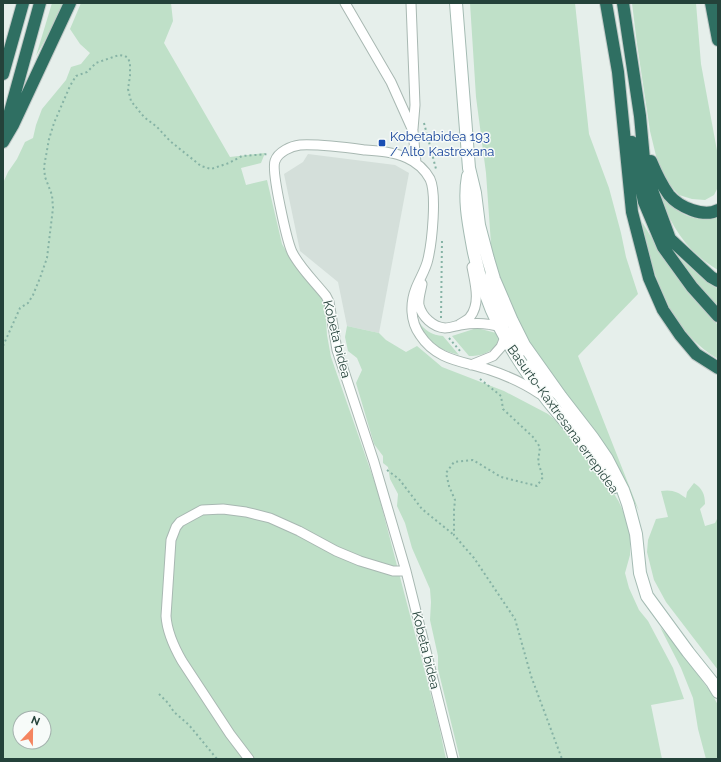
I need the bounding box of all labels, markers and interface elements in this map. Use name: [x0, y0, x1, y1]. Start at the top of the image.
place label: Kobetabidea 193 / Alto Kastrexana: [390, 129, 494, 159]
marker: Kobetabidea 193 / Alto Kastrexana: [377, 138, 387, 148]
street label: Kobeta bidea: [320, 299, 354, 379]
street label: Basurto-Kaxtresana errepidea: [504, 342, 622, 496]
street label: Kobeta bidea: [409, 610, 443, 690]
north arrow: [12, 710, 52, 750]
text: N: [29, 714, 42, 729]

